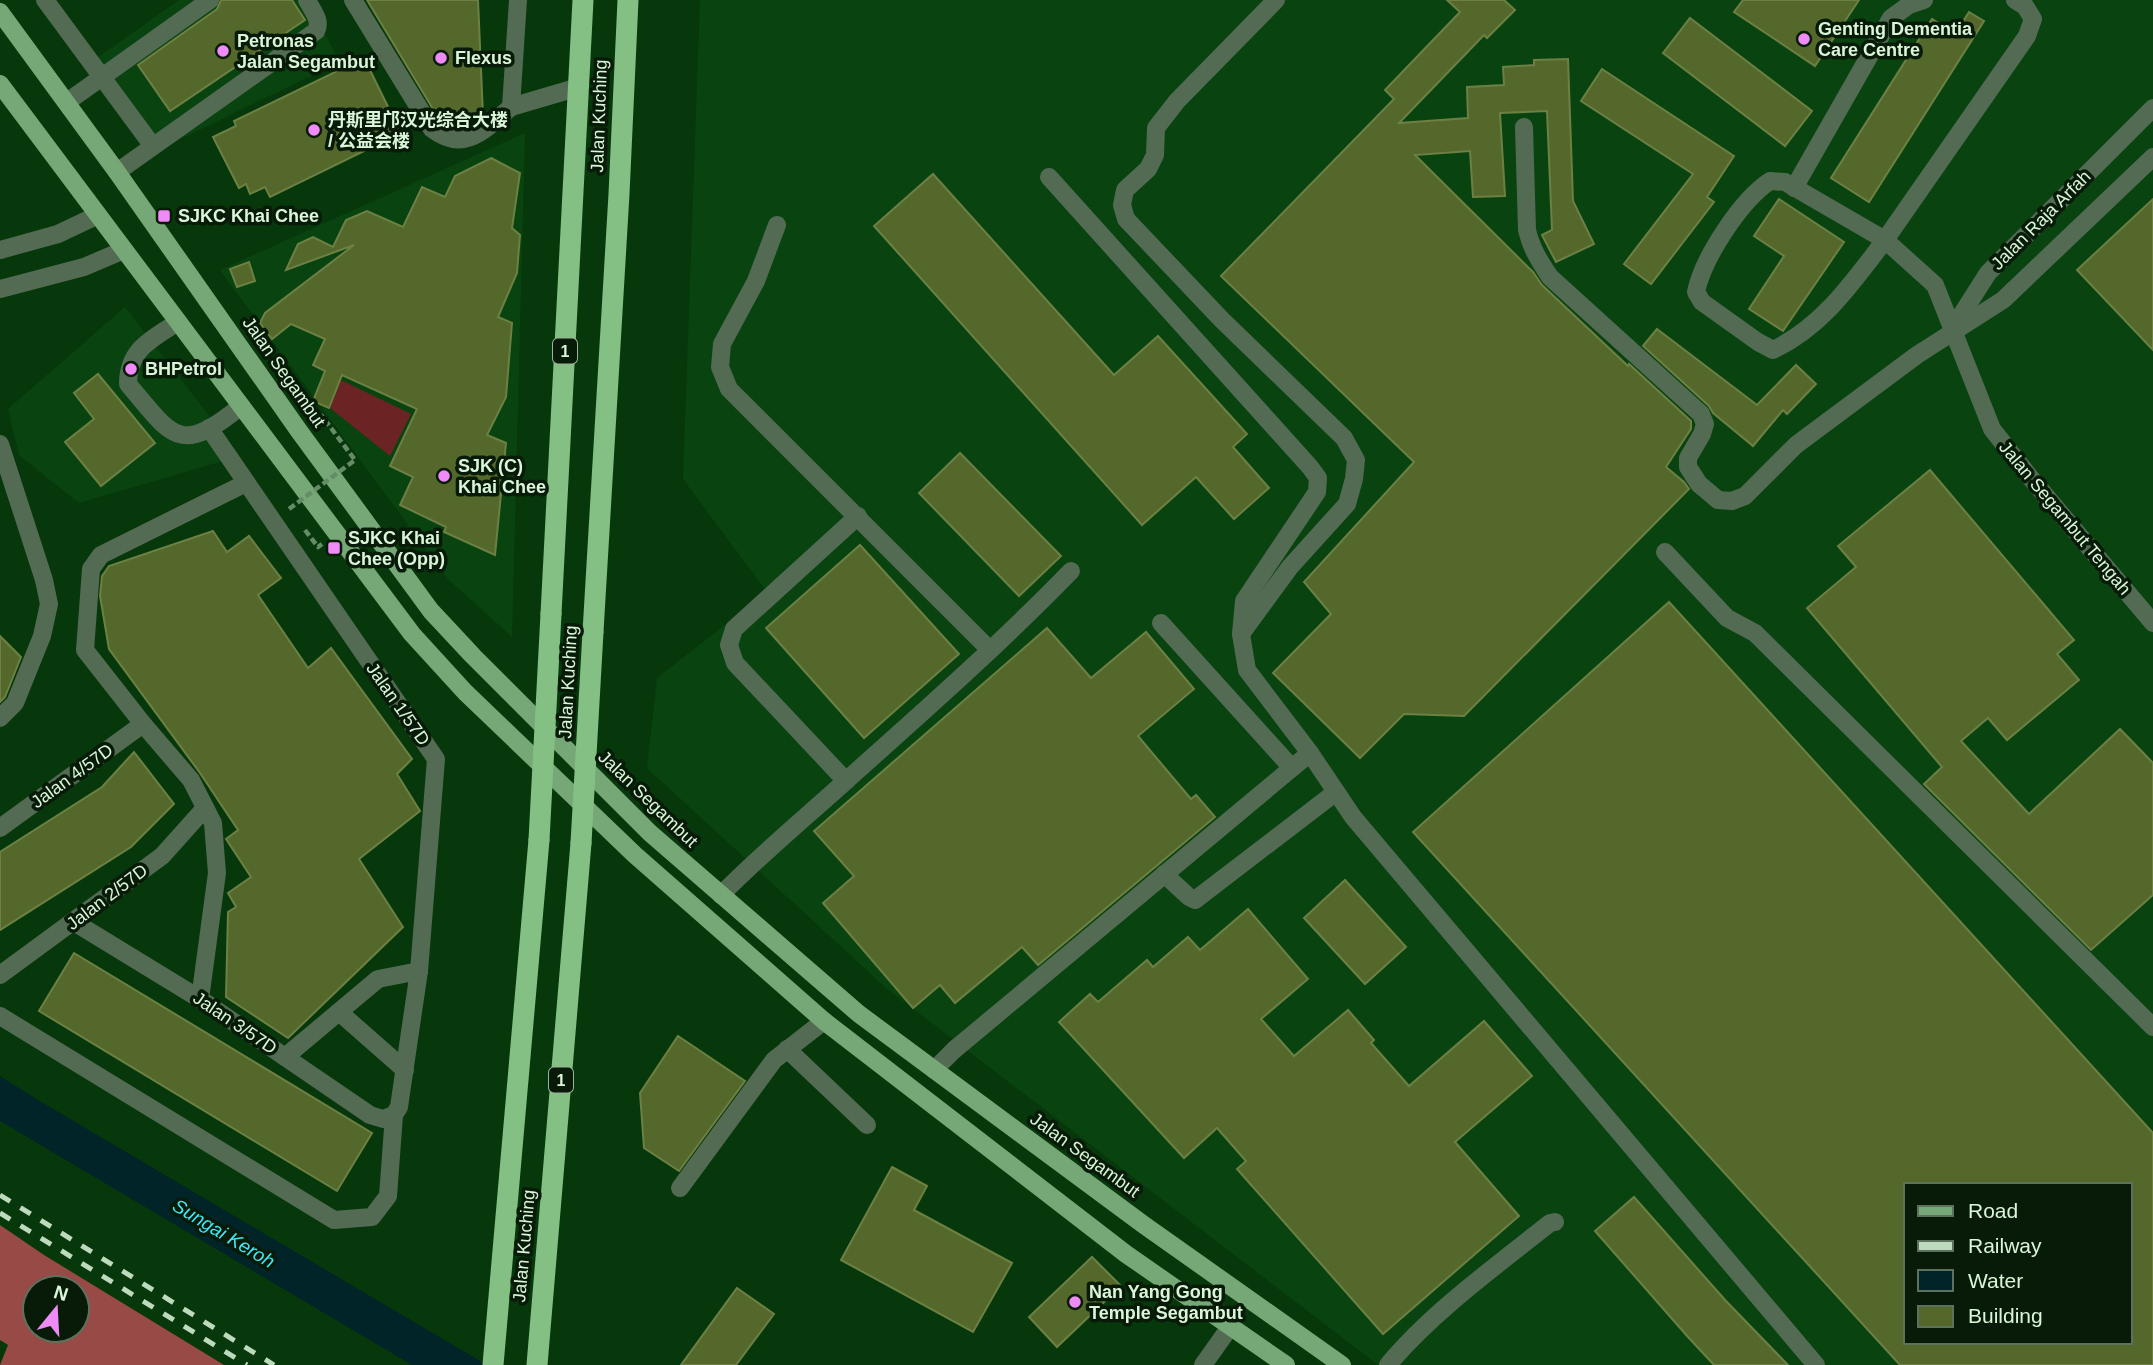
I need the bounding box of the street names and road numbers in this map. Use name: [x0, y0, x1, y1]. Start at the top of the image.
street label: Jalan Kuching: [587, 59, 611, 173]
street label: Jalan Raja Arfah: [1987, 166, 2095, 274]
street label: Jalan Segambut: [238, 313, 330, 431]
road number: 1: [553, 338, 577, 364]
street label: Jalan Segambut Tengah: [1995, 437, 2135, 599]
street label: Jalan Kuching: [555, 625, 581, 739]
street label: Jalan 1/57D: [362, 659, 434, 749]
street label: Jalan 4/57D: [27, 740, 117, 812]
street label: Jalan Segambut: [594, 747, 702, 851]
street label: Jalan 2/57D: [63, 860, 151, 934]
street label: Jalan 3/57D: [190, 988, 280, 1058]
road number: 1: [549, 1068, 573, 1092]
street label: Jalan Segambut: [1026, 1109, 1144, 1201]
street label: Jalan Kuching: [509, 1189, 539, 1303]

